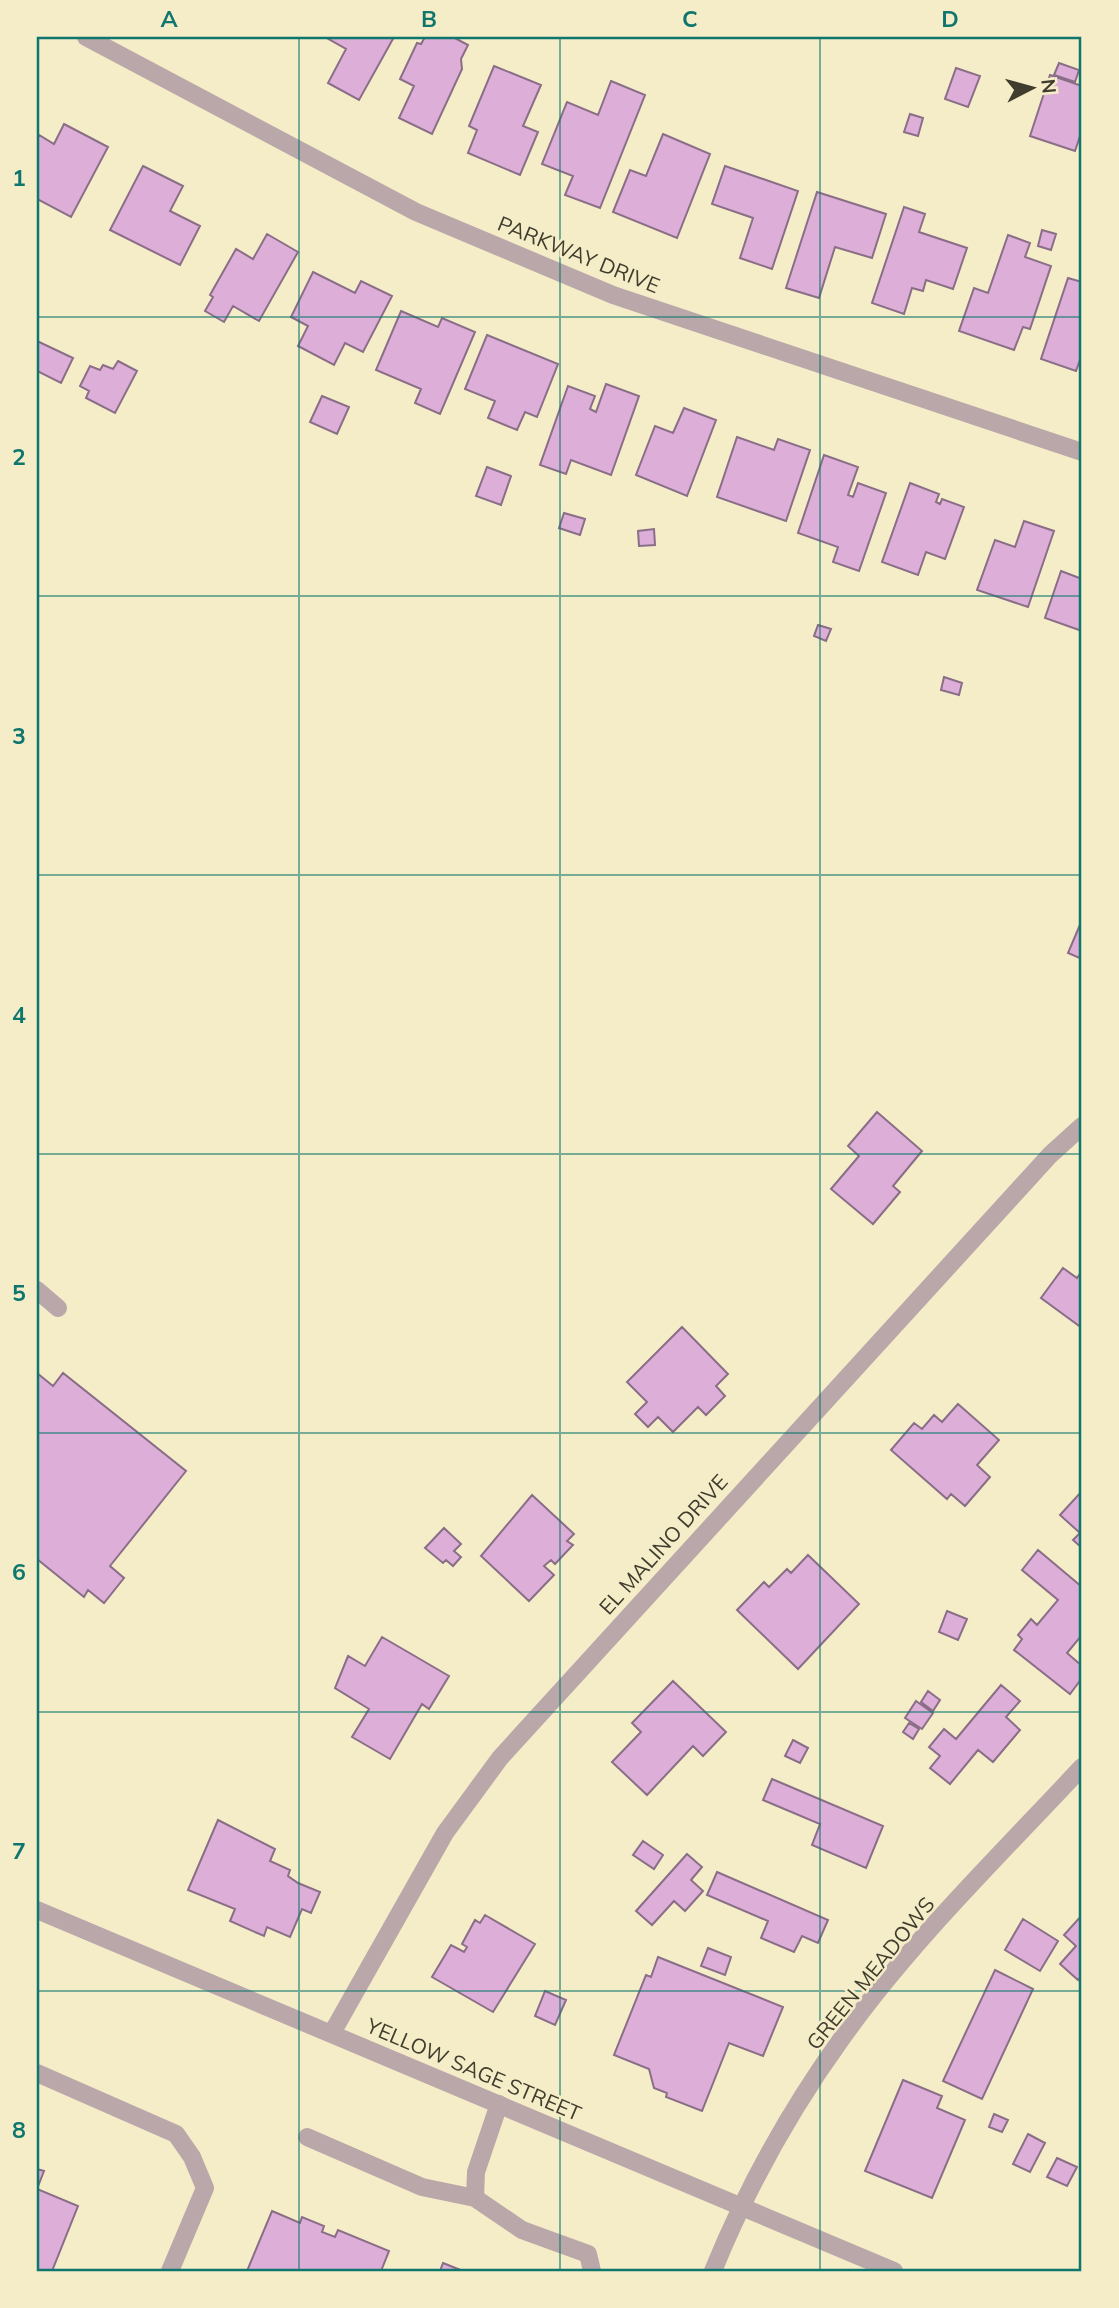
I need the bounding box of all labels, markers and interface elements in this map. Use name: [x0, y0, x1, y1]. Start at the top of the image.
text: A: [160, 4, 178, 33]
text: B: [421, 4, 437, 33]
text: C: [682, 4, 698, 33]
text: D: [941, 4, 959, 33]
north arrow: [996, 52, 1066, 122]
text: N: [1036, 78, 1062, 95]
text: 1: [12, 163, 26, 192]
street label: PARKWAY DRIVE: [494, 210, 664, 298]
text: 2: [12, 442, 26, 471]
text: 3: [12, 721, 26, 750]
text: 4: [12, 1000, 26, 1029]
text: 5: [12, 1278, 26, 1307]
street label: EL MALINO DRIVE: [593, 1469, 733, 1619]
text: 6: [12, 1557, 26, 1586]
text: 7: [12, 1836, 26, 1865]
street label: GREEN MEADOWS: [800, 1891, 940, 2055]
street label: YELLOW SAGE STREET: [362, 2012, 586, 2126]
text: 8: [12, 2115, 26, 2144]

